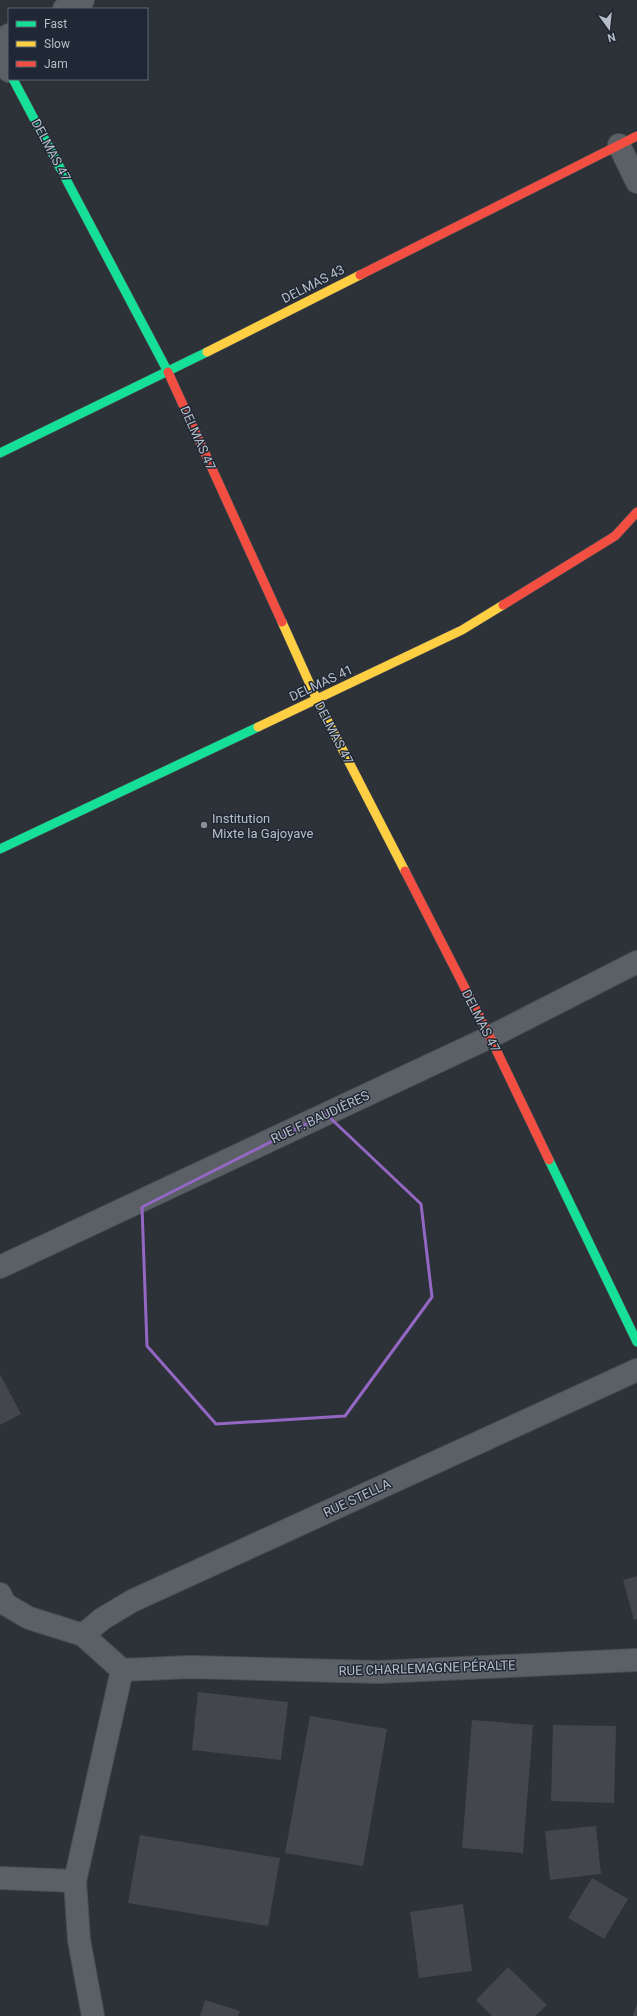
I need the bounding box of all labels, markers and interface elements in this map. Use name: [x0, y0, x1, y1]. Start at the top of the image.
legend: [8, 8, 148, 80]
north arrow: [589, 8, 629, 48]
text: Fast: [44, 17, 67, 31]
text: N: [606, 30, 617, 45]
text: Slow: [44, 37, 70, 51]
text: Jam: [44, 57, 68, 71]
street label: DELMAS 47: [28, 116, 74, 184]
street label: DELMAS 43: [279, 262, 347, 306]
street label: DELMAS 47: [177, 404, 219, 472]
street label: DELMAS 41: [287, 662, 355, 704]
street label: DELMAS 47: [312, 699, 356, 767]
place label: Institution Mixte la Gajoyave: [212, 811, 313, 841]
marker: Institution Mixte la Gajoyave: [199, 820, 209, 830]
street label: DELMAS 47: [459, 987, 503, 1055]
street label: RUE F. BAUDIÈRES: [268, 1088, 372, 1146]
street label: RUE STELLA: [321, 1476, 393, 1520]
street label: RUE CHARLEMAGNE PÉRALTE: [338, 1657, 516, 1679]

